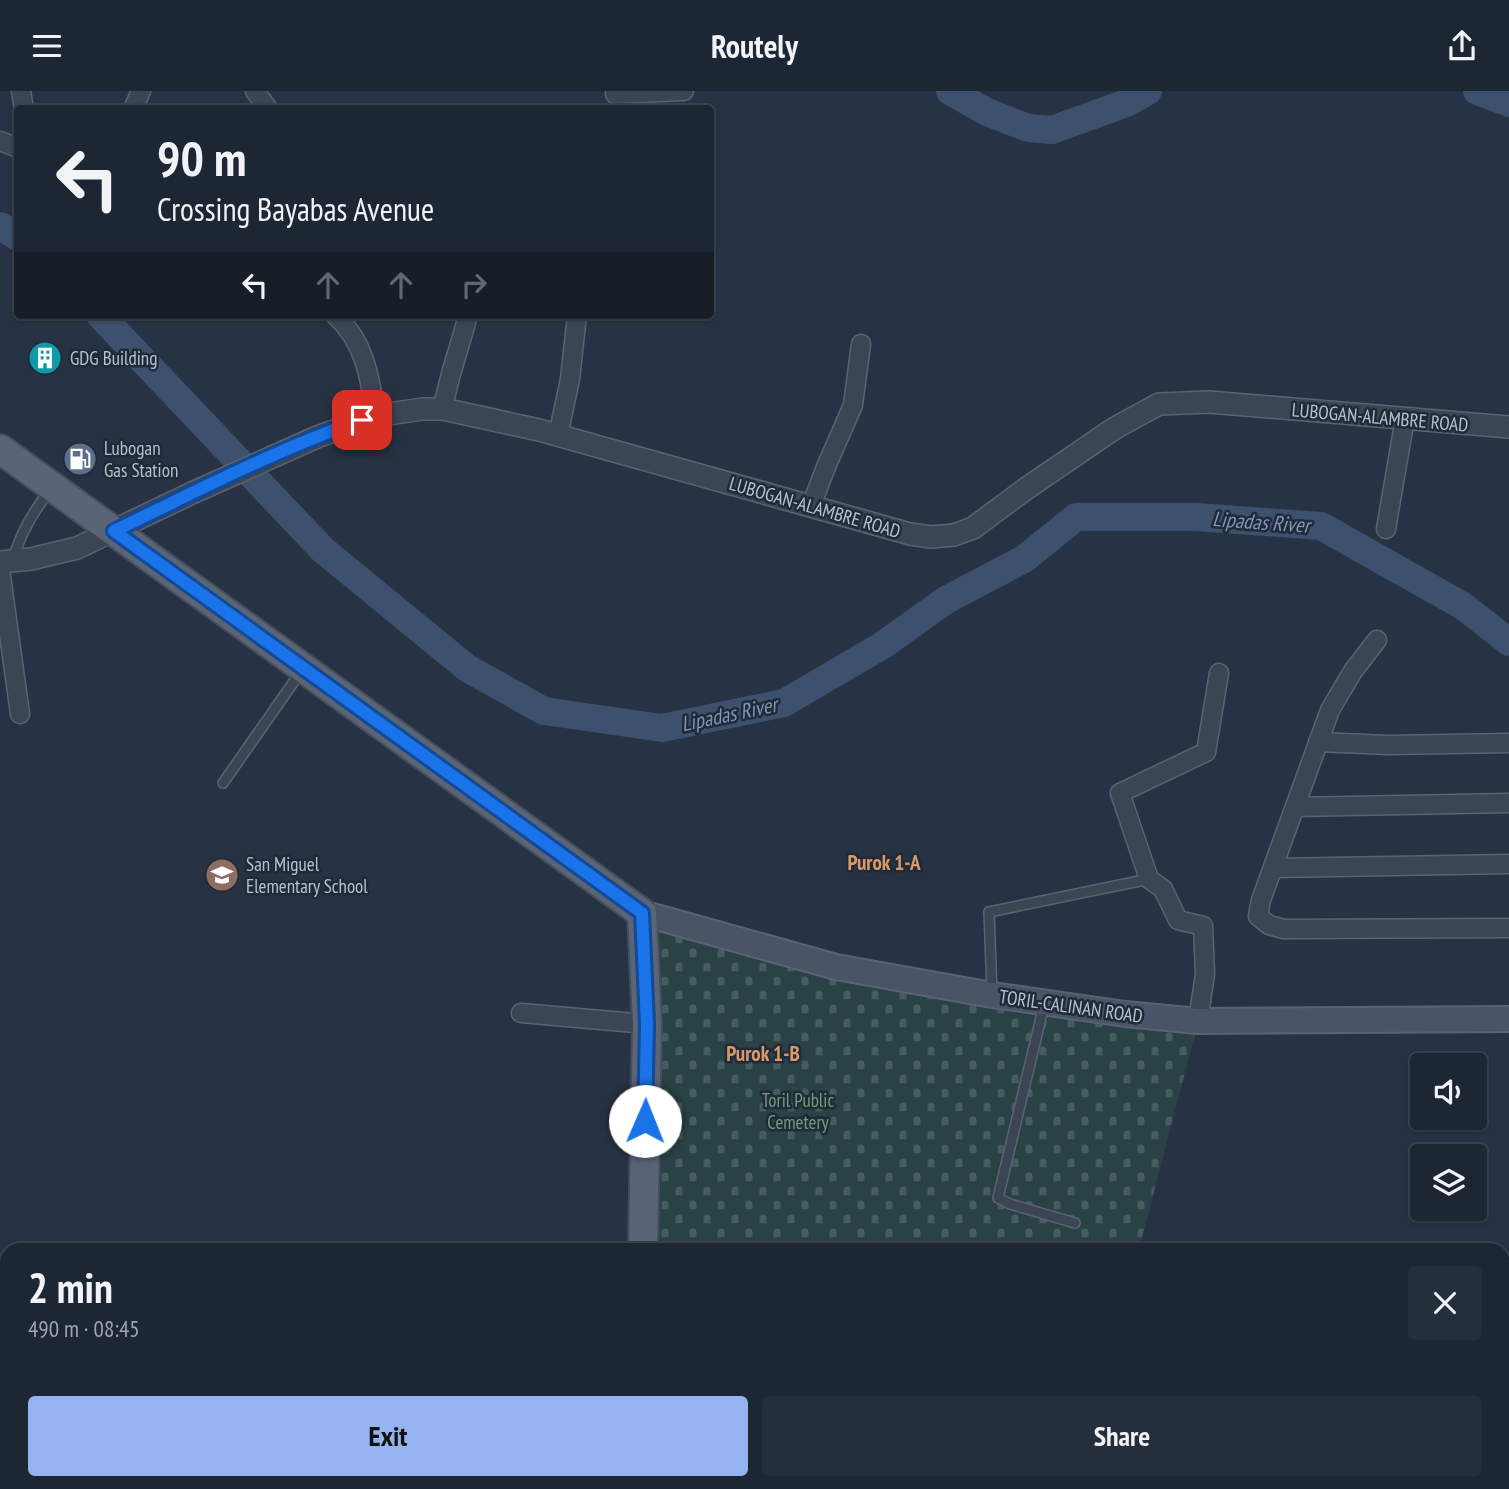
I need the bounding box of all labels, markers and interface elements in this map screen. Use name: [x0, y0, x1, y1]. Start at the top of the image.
text: Routely: [711, 25, 798, 67]
icon: menu: [28, 27, 66, 65]
icon: share: [1443, 27, 1481, 65]
text: 90 m: [157, 126, 246, 190]
icon: left: [42, 133, 133, 224]
text: Crossing Bayabas Avenue: [157, 188, 434, 230]
icon: left: [236, 266, 274, 304]
icon: ahead: [309, 266, 347, 304]
icon: ahead: [382, 266, 420, 304]
icon: right: [455, 266, 493, 304]
building icon: GDG Building: [26, 339, 64, 377]
place label: GDG Building: [70, 346, 157, 370]
pin: [332, 390, 392, 450]
street label: LUBOGAN-ALAMBRE ROAD: [1291, 397, 1469, 437]
icon: arrive: [343, 401, 381, 439]
place label: Lubogan Gas Station: [104, 436, 178, 482]
fuel station icon: Lubogan Gas Station: [61, 440, 99, 478]
street label: LUBOGAN-ALAMBRE ROAD: [727, 471, 903, 543]
water label: Lipadas River: [1212, 505, 1314, 539]
water label: Lipadas River: [679, 690, 782, 737]
district label: Purok 1-A: [847, 849, 921, 876]
place label: San Miguel Elementary School: [246, 852, 368, 898]
school or university icon: San Miguel Elementary School: [203, 856, 241, 894]
street label: TORIL-CALINAN ROAD: [998, 984, 1144, 1028]
district label: Purok 1-B: [726, 1040, 800, 1067]
map controls: [1410, 1053, 1487, 1221]
button: sound: [1410, 1053, 1487, 1130]
position arrow: [608, 1084, 682, 1158]
park label: Toril Public Cemetery: [762, 1088, 834, 1134]
button: layers: [1410, 1144, 1487, 1221]
text: 2 min: [28, 1260, 113, 1315]
button: close: [1408, 1266, 1482, 1340]
text: 490 m · 08:45: [28, 1314, 140, 1343]
button: Exit: [28, 1396, 748, 1476]
button: Share: [762, 1396, 1482, 1476]

